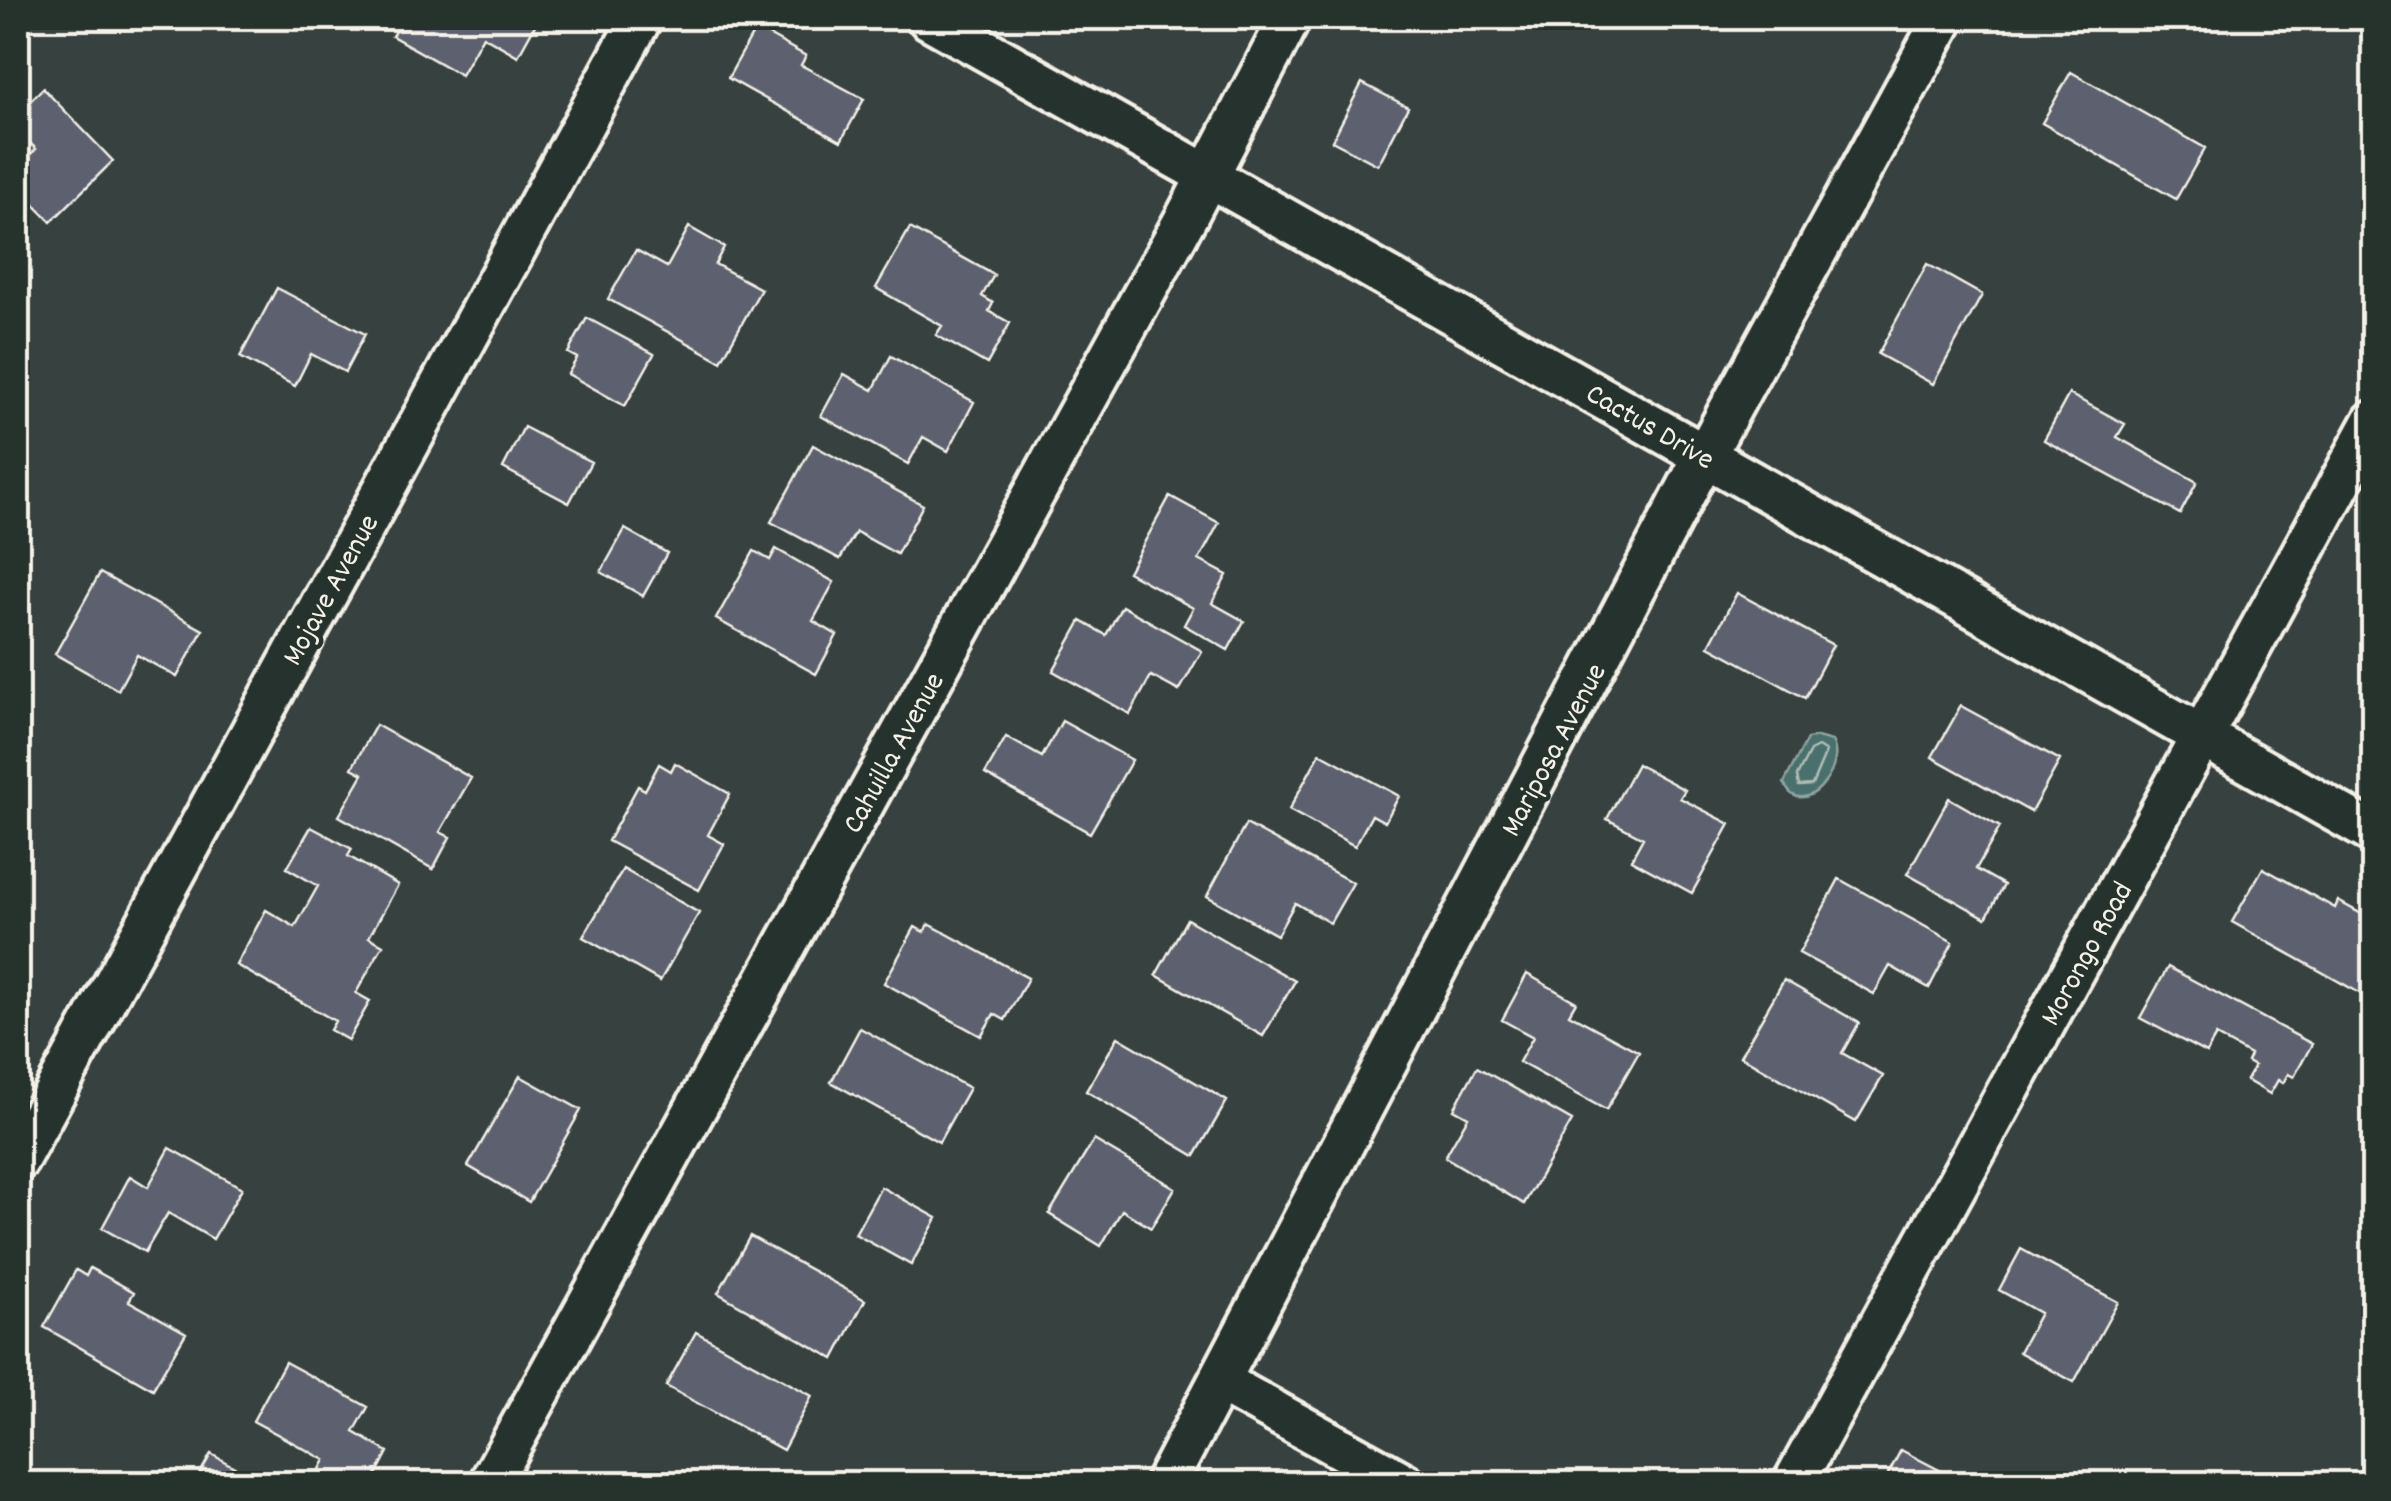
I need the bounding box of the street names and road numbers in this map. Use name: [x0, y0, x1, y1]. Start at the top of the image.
street label: Cactus Drive: [1576, 375, 1721, 483]
street label: Mojave Avenue: [274, 507, 392, 675]
street label: Mariposa Avenue: [1492, 657, 1620, 846]
street label: Cahuilla Avenue: [834, 666, 958, 843]
street label: Morongo Road: [2032, 875, 2146, 1035]

